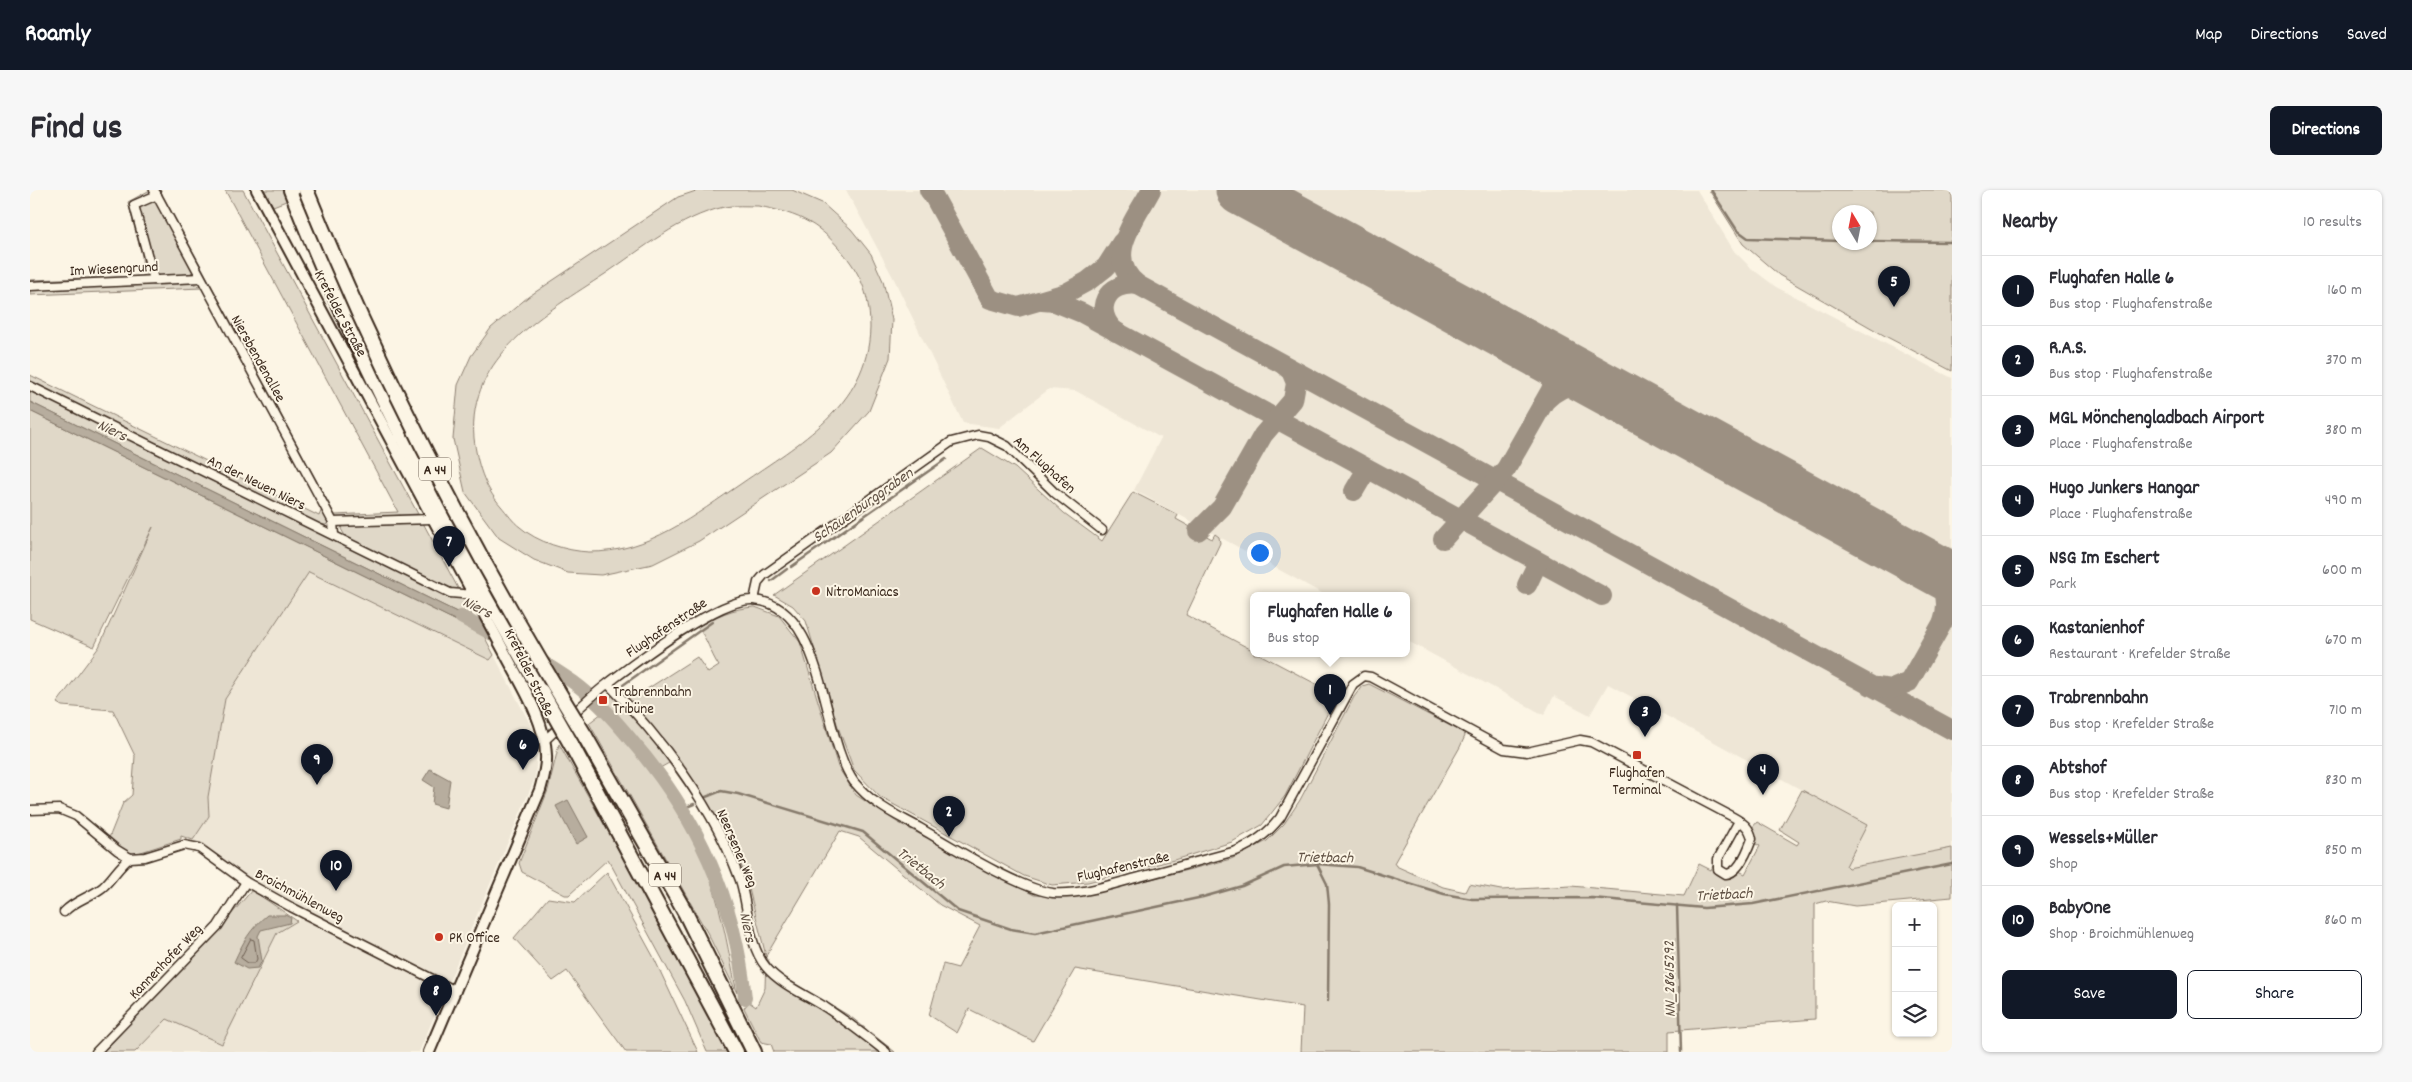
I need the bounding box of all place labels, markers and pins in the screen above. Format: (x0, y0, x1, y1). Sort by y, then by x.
pin: 5 (1878, 266, 1910, 307)
pin: 7 (433, 526, 465, 567)
place label: NitroManiacs (826, 582, 899, 604)
marker: NitroManiacs (810, 585, 822, 597)
pin: 1 (1314, 674, 1346, 715)
place label: Trabrennbahn Tribüne (613, 682, 692, 721)
marker: Trabrennbahn Tribüne (597, 694, 609, 706)
pin: 3 (1629, 696, 1661, 737)
pin: 6 (507, 729, 539, 770)
pin: 9 (301, 744, 333, 785)
marker: Flughafen Terminal (1631, 749, 1643, 761)
pin: 4 (1747, 754, 1779, 795)
place label: Flughafen Terminal (1609, 763, 1665, 802)
pin: 2 (933, 796, 965, 837)
pin: 10 (320, 850, 352, 891)
place label: PK Office (449, 928, 500, 950)
marker: PK Office (433, 931, 445, 943)
pin: 8 (420, 975, 452, 1016)

